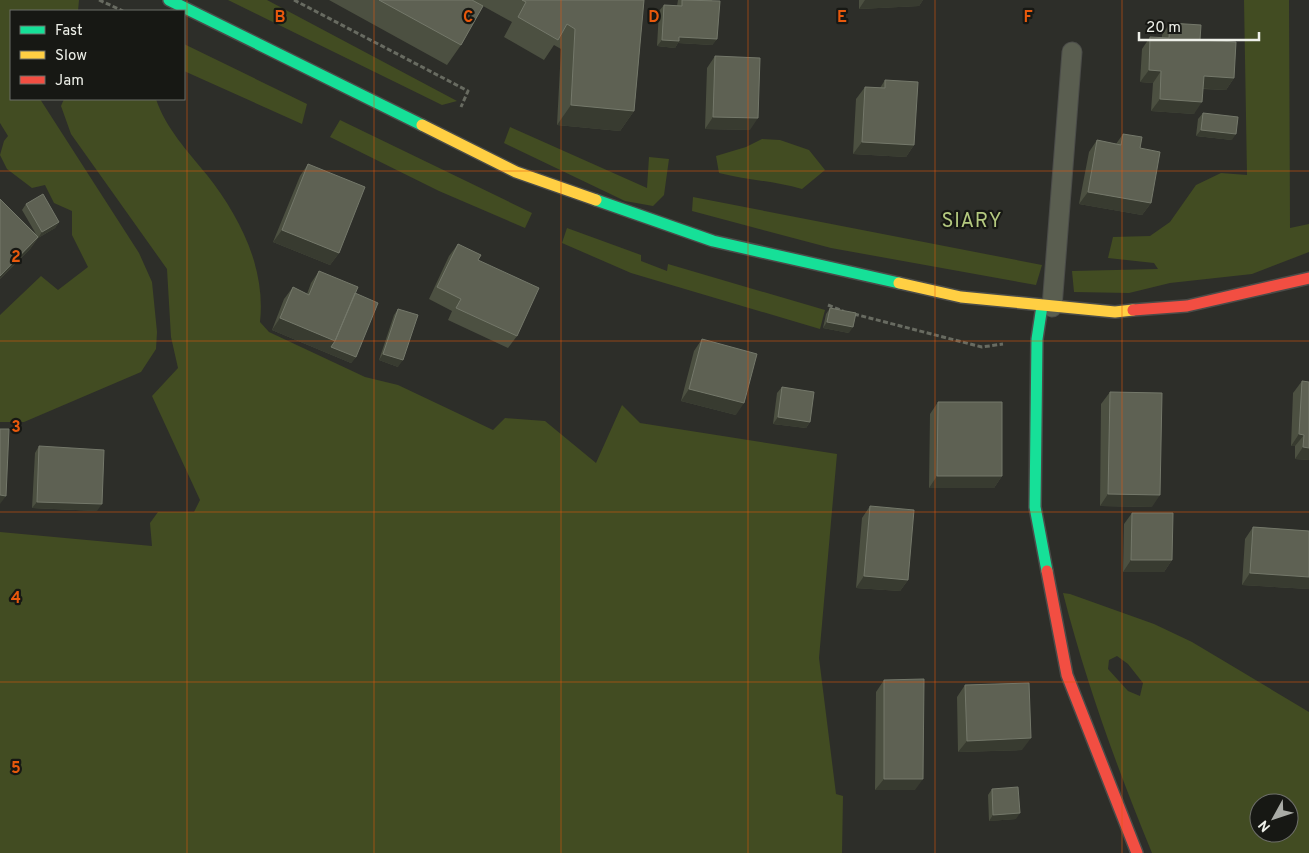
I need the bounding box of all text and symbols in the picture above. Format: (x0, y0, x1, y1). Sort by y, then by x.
text: B (274, 8, 286, 28)
text: C (463, 8, 473, 28)
text: D (648, 8, 660, 28)
text: E (837, 8, 847, 28)
text: F (1023, 8, 1033, 28)
legend (10, 10, 185, 100)
scale bar (1139, 10, 1259, 42)
text: 20 m (1146, 19, 1181, 38)
text: Fast (55, 22, 83, 41)
text: Slow (55, 47, 87, 66)
text: Jam (55, 72, 84, 91)
district label: SIARY (941, 209, 1003, 235)
text: 2 (11, 248, 21, 268)
text: 3 (11, 418, 21, 438)
text: 4 (11, 589, 21, 609)
text: 5 (11, 759, 21, 779)
north arrow (1249, 793, 1299, 843)
text: N (1255, 816, 1275, 835)

